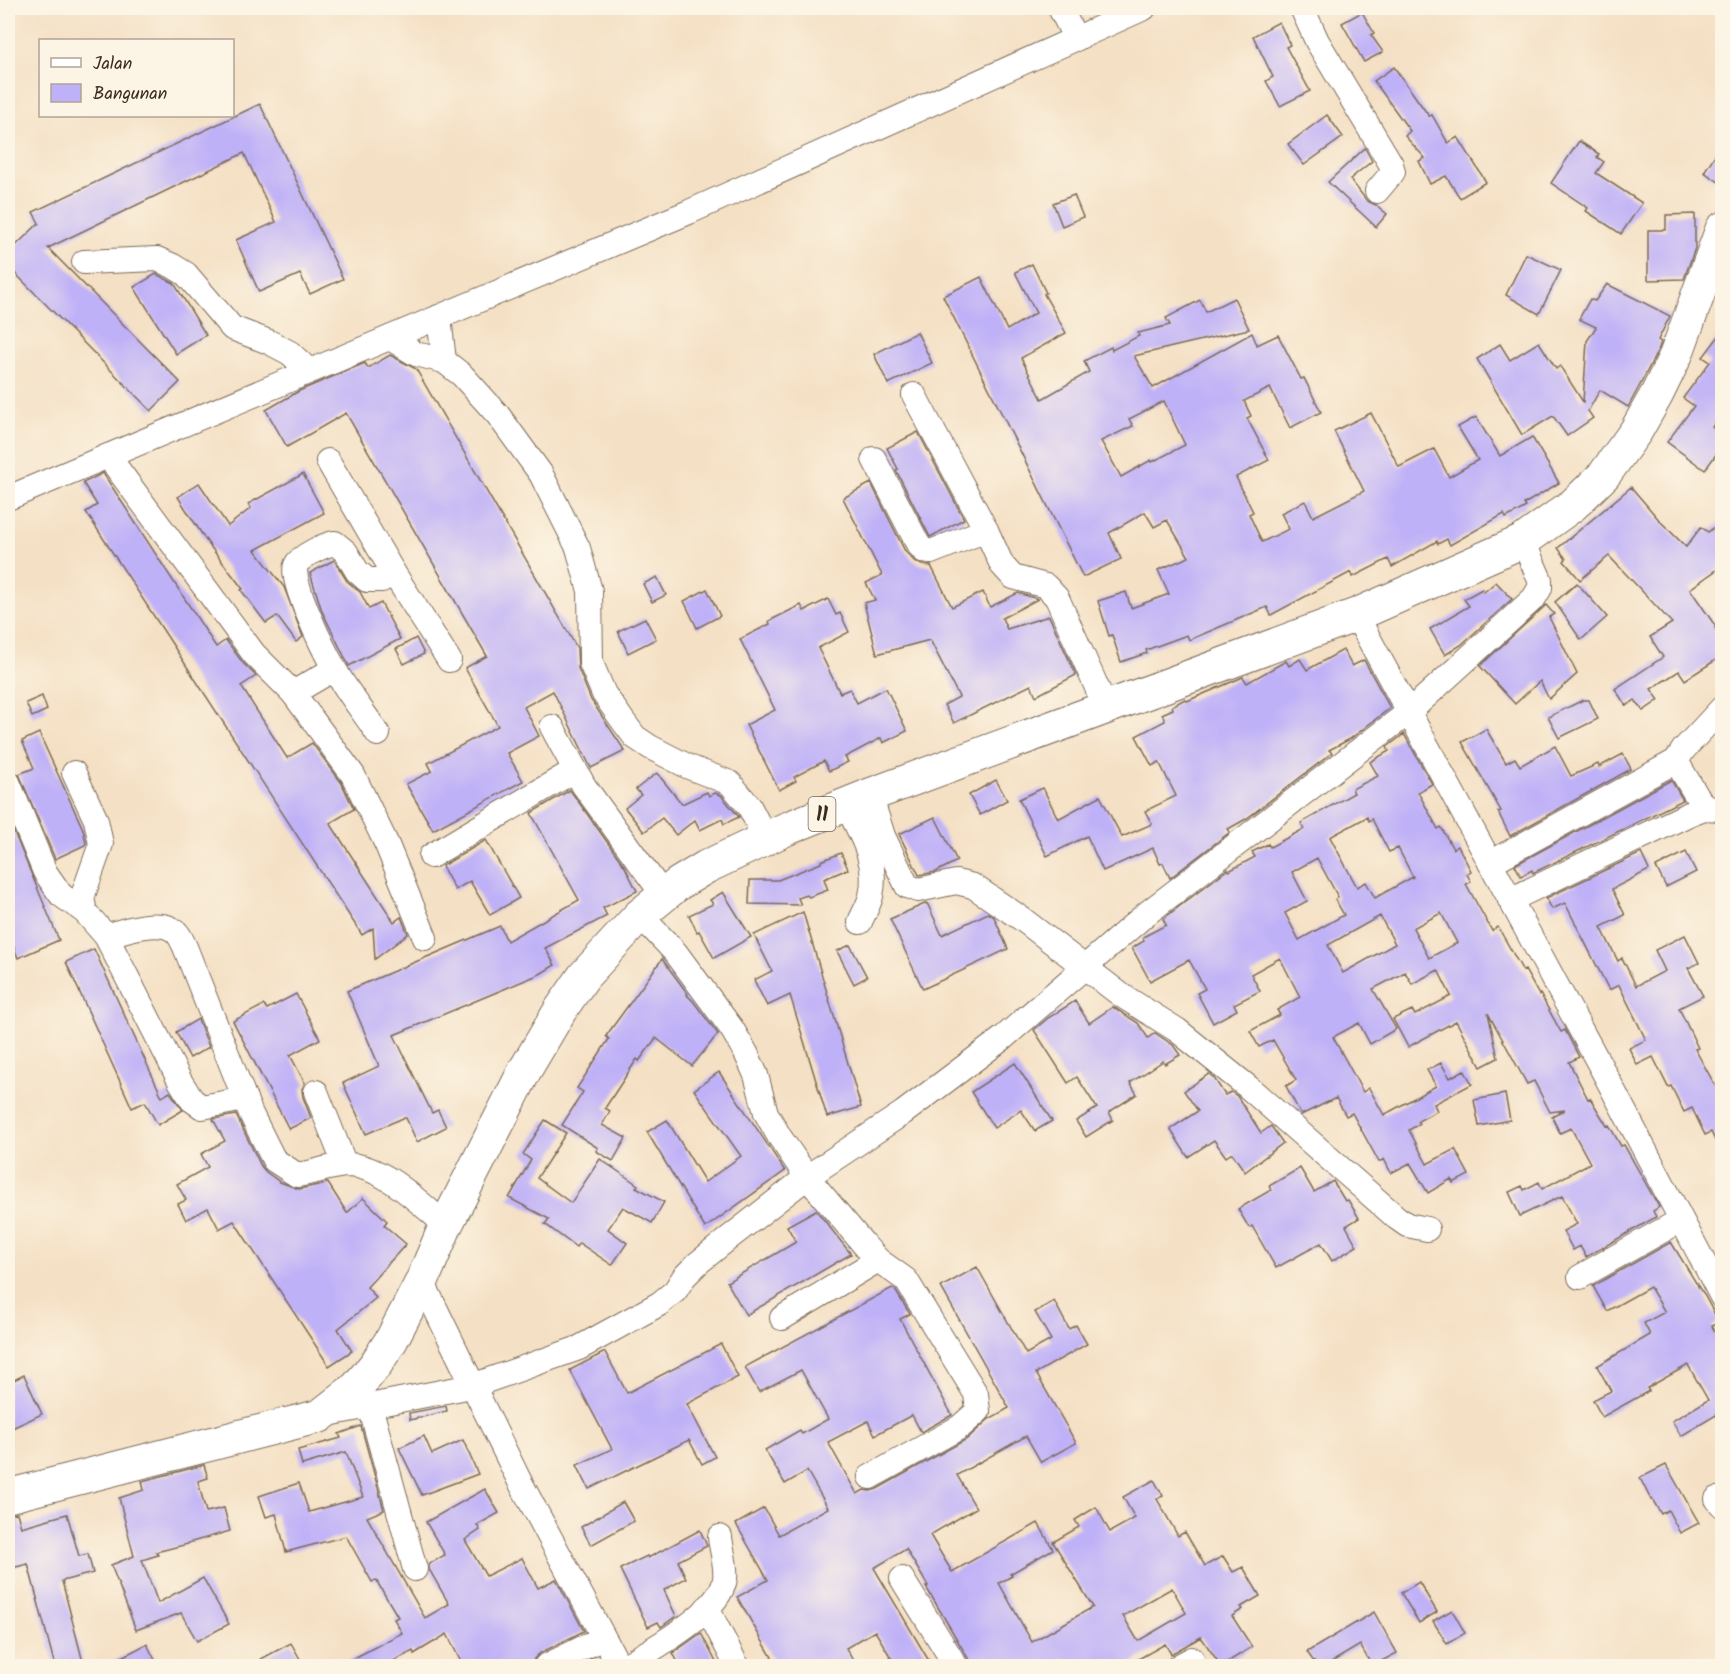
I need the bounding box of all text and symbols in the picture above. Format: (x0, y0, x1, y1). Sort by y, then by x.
legend (39, 39, 234, 117)
text: Jalan (93, 50, 132, 79)
text: Bangunan (93, 80, 167, 109)
road number: 11 (808, 797, 836, 831)

